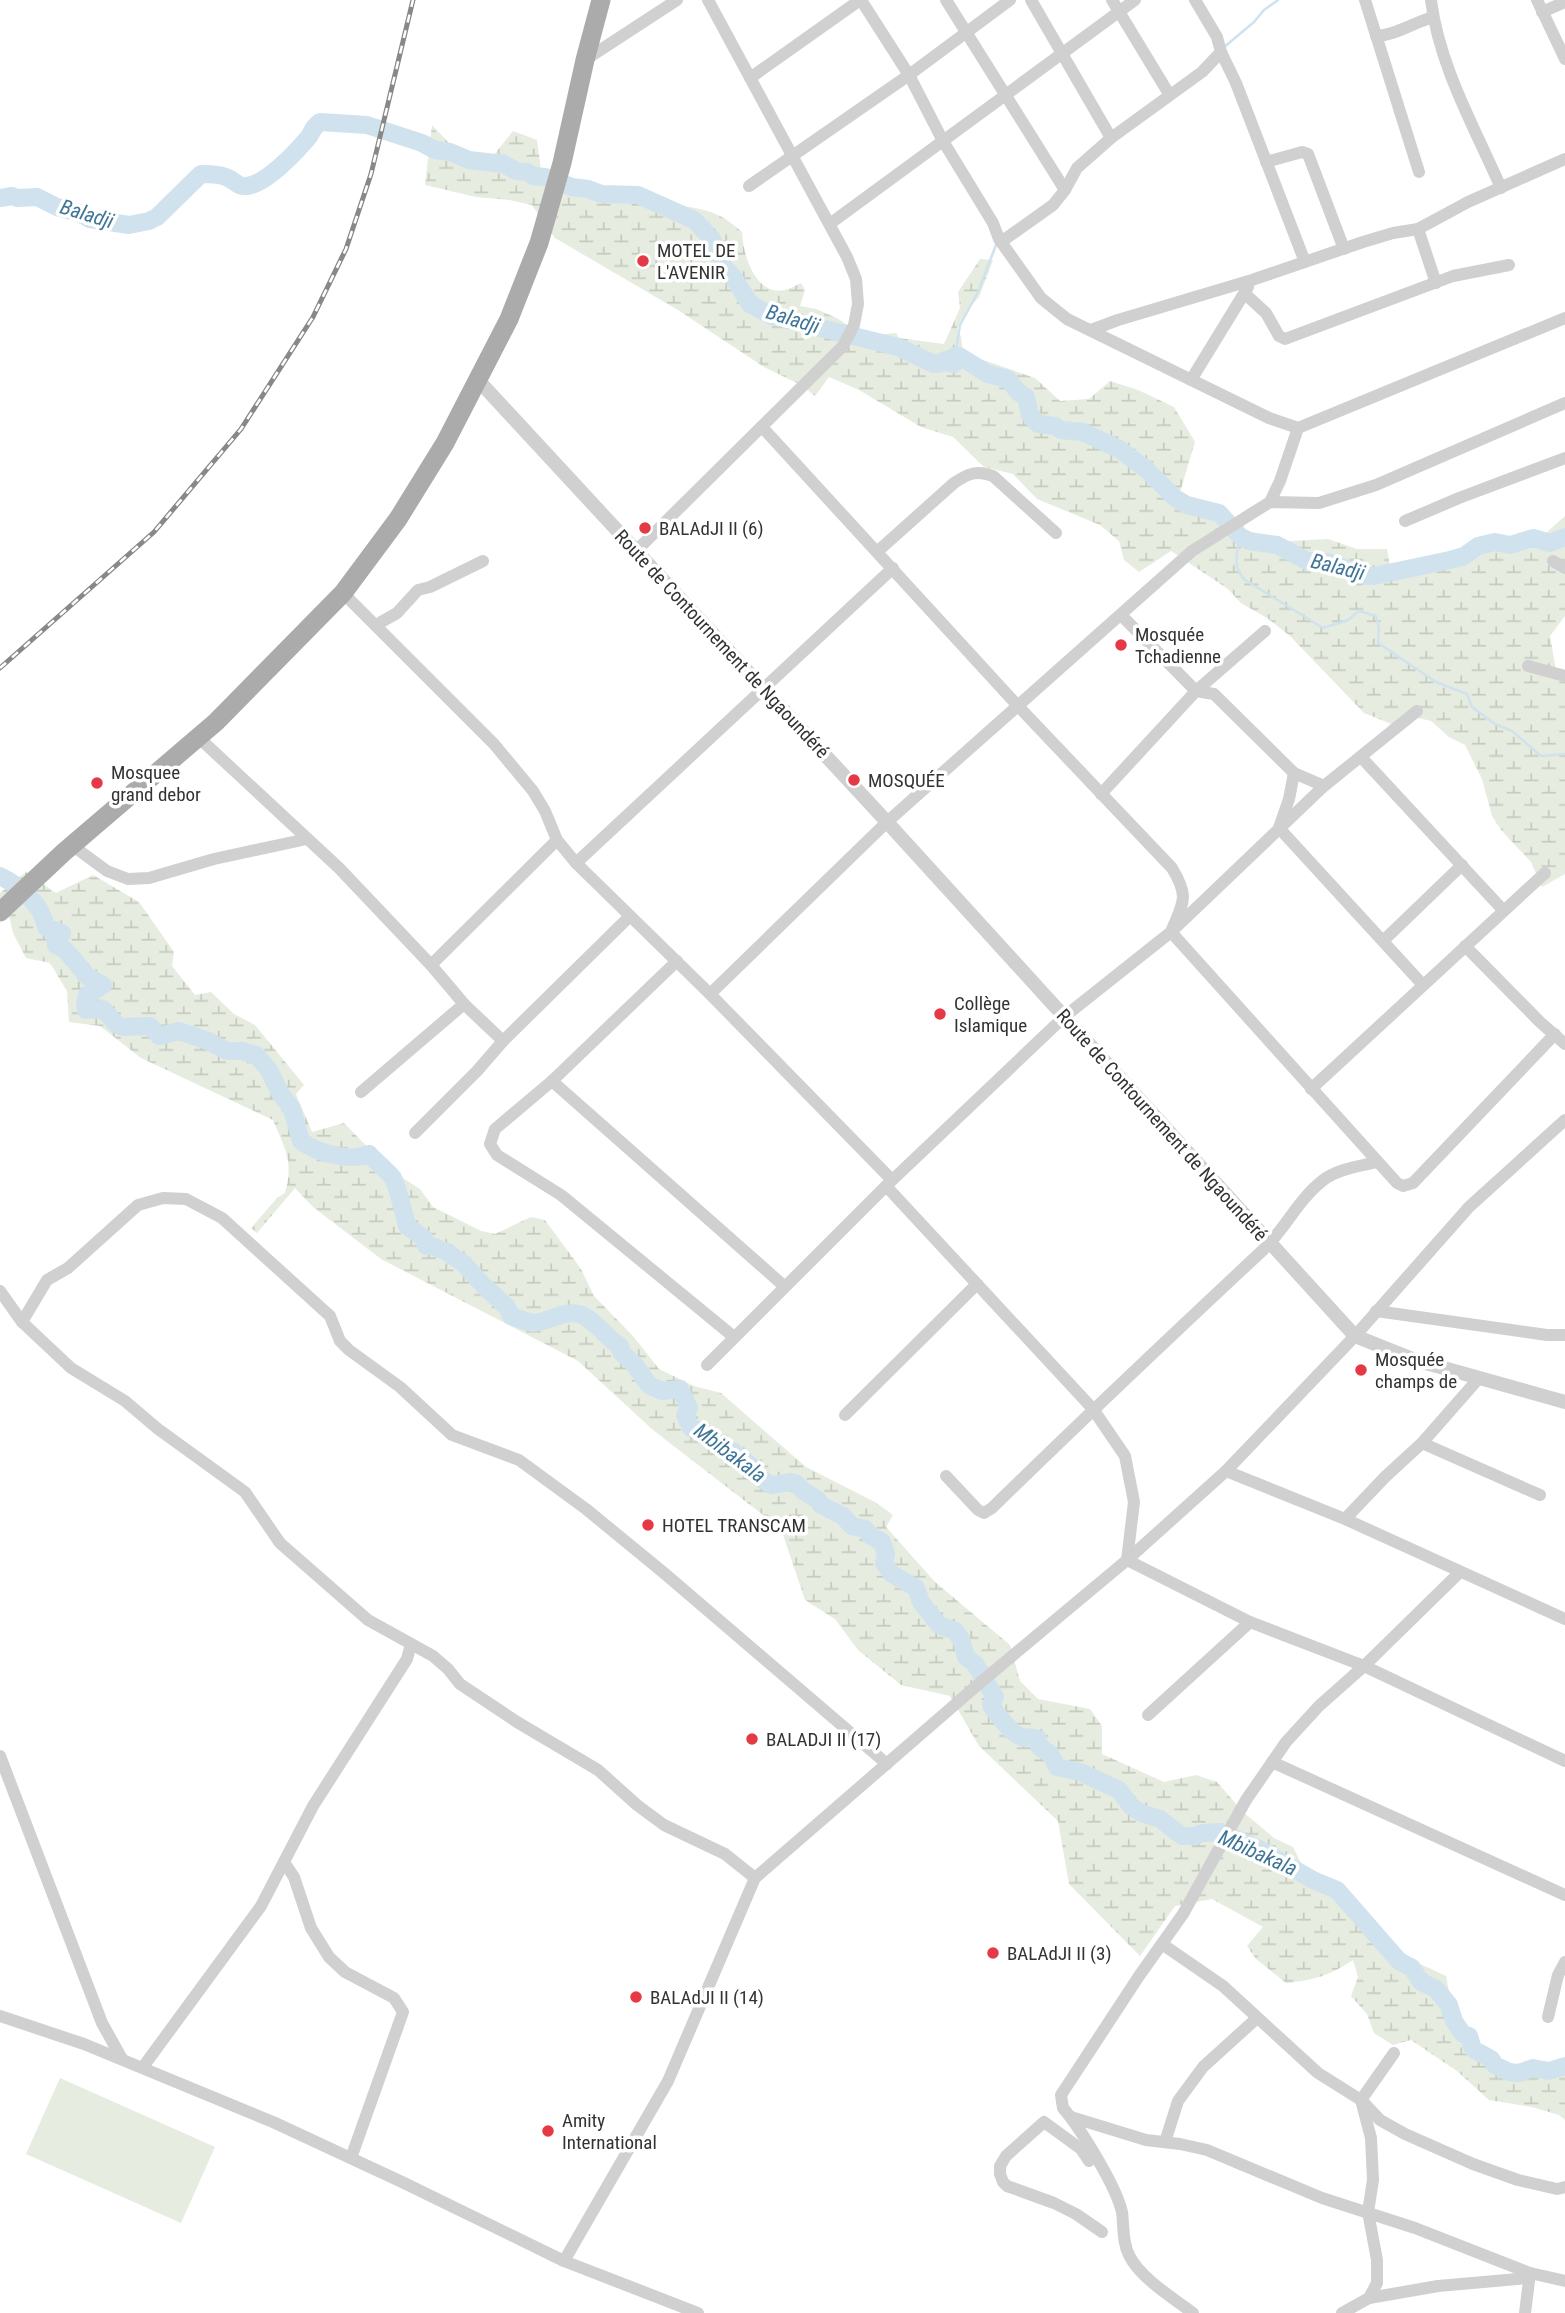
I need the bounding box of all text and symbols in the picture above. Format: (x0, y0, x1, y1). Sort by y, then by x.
water label: Baladji (57, 195, 117, 234)
place label: MOTEL DE L'AVENIR (657, 239, 736, 284)
marker: MOTEL DE L'AVENIR (635, 253, 651, 269)
water label: Baladji (763, 300, 823, 339)
place label: BALAdJI II (6) (659, 517, 763, 540)
marker: BALAdJI II (6) (637, 520, 653, 536)
street label: Route de Contournement de Ngaoundéré (610, 525, 834, 763)
water label: Baladji (1309, 549, 1368, 585)
place label: Mosquée Tchadienne (1135, 623, 1221, 668)
marker: Mosquée Tchadienne (1113, 637, 1129, 653)
place label: Mosquee grand debor (111, 761, 201, 806)
place label: MOSQUÉE (868, 769, 945, 792)
marker: MOSQUÉE (846, 772, 862, 788)
marker: Mosquee grand debor (89, 775, 105, 791)
place label: Collège Islamique (954, 992, 1027, 1037)
street label: Route de Contournement de Ngaoundéré (1052, 1004, 1272, 1246)
marker: Collège Islamique (932, 1006, 948, 1022)
place label: Mosquée champs de (1375, 1348, 1457, 1393)
marker: Mosquée champs de (1353, 1362, 1369, 1378)
water label: Mbibakala (690, 1418, 770, 1488)
place label: HOTEL TRANSCAM (662, 1514, 806, 1537)
marker: HOTEL TRANSCAM (640, 1517, 656, 1533)
place label: BALADJI II (17) (766, 1728, 881, 1751)
marker: BALADJI II (17) (744, 1731, 760, 1747)
water label: Mbibakala (1215, 1825, 1301, 1881)
place label: BALAdJI II (3) (1007, 1942, 1111, 1965)
marker: BALAdJI II (3) (985, 1945, 1001, 1961)
place label: BALAdJI II (14) (650, 1986, 764, 2009)
marker: BALAdJI II (14) (628, 1989, 644, 2005)
place label: Amity International (562, 2109, 657, 2154)
marker: Amity International (540, 2123, 556, 2139)

